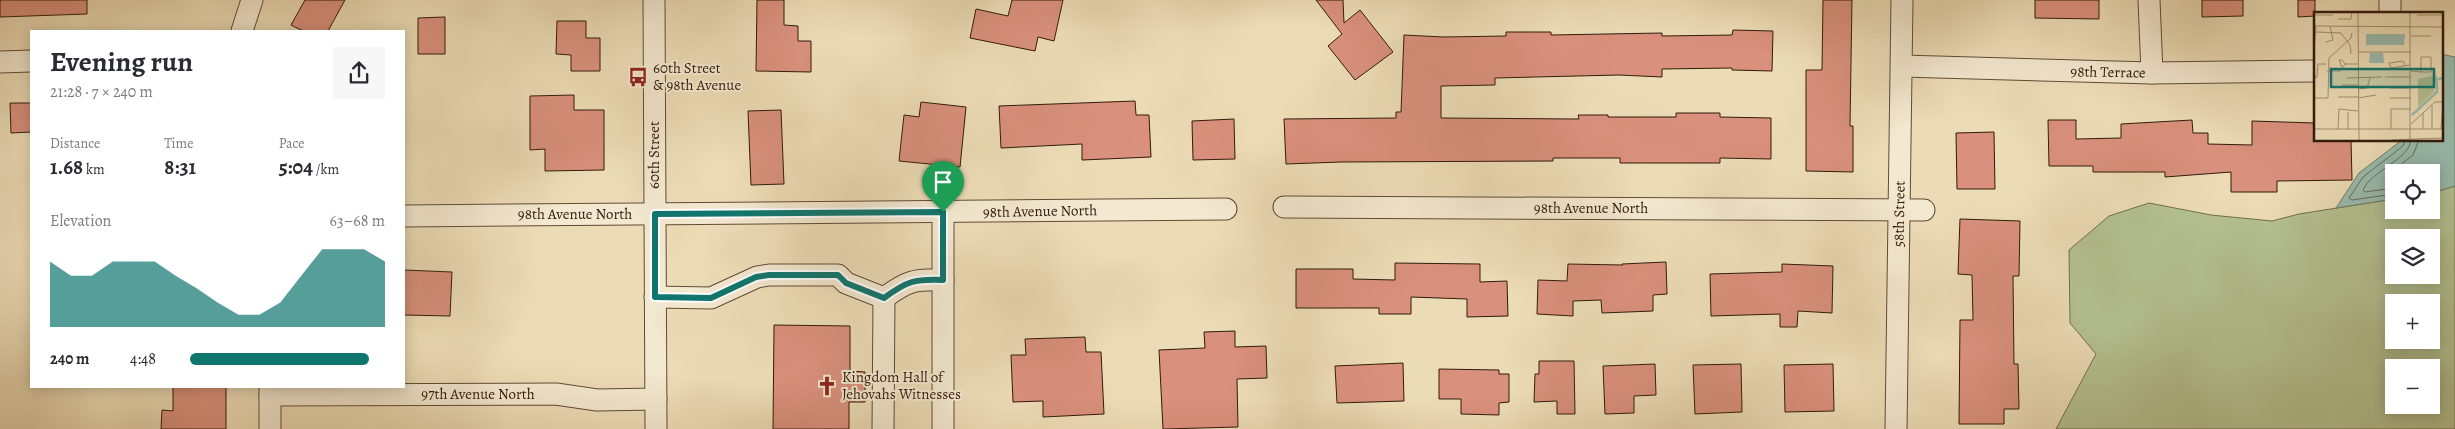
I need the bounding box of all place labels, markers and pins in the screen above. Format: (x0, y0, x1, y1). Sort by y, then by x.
place label: 60th Street & 98th Avenue (653, 58, 741, 95)
bus stop icon: 60th Street & 98th Avenue (627, 66, 649, 88)
pin (922, 161, 964, 212)
place label: Kingdom Hall of Jehovahs Witnesses (842, 367, 961, 404)
church icon: Kingdom Hall of Jehovahs Witnesses (816, 375, 838, 397)

